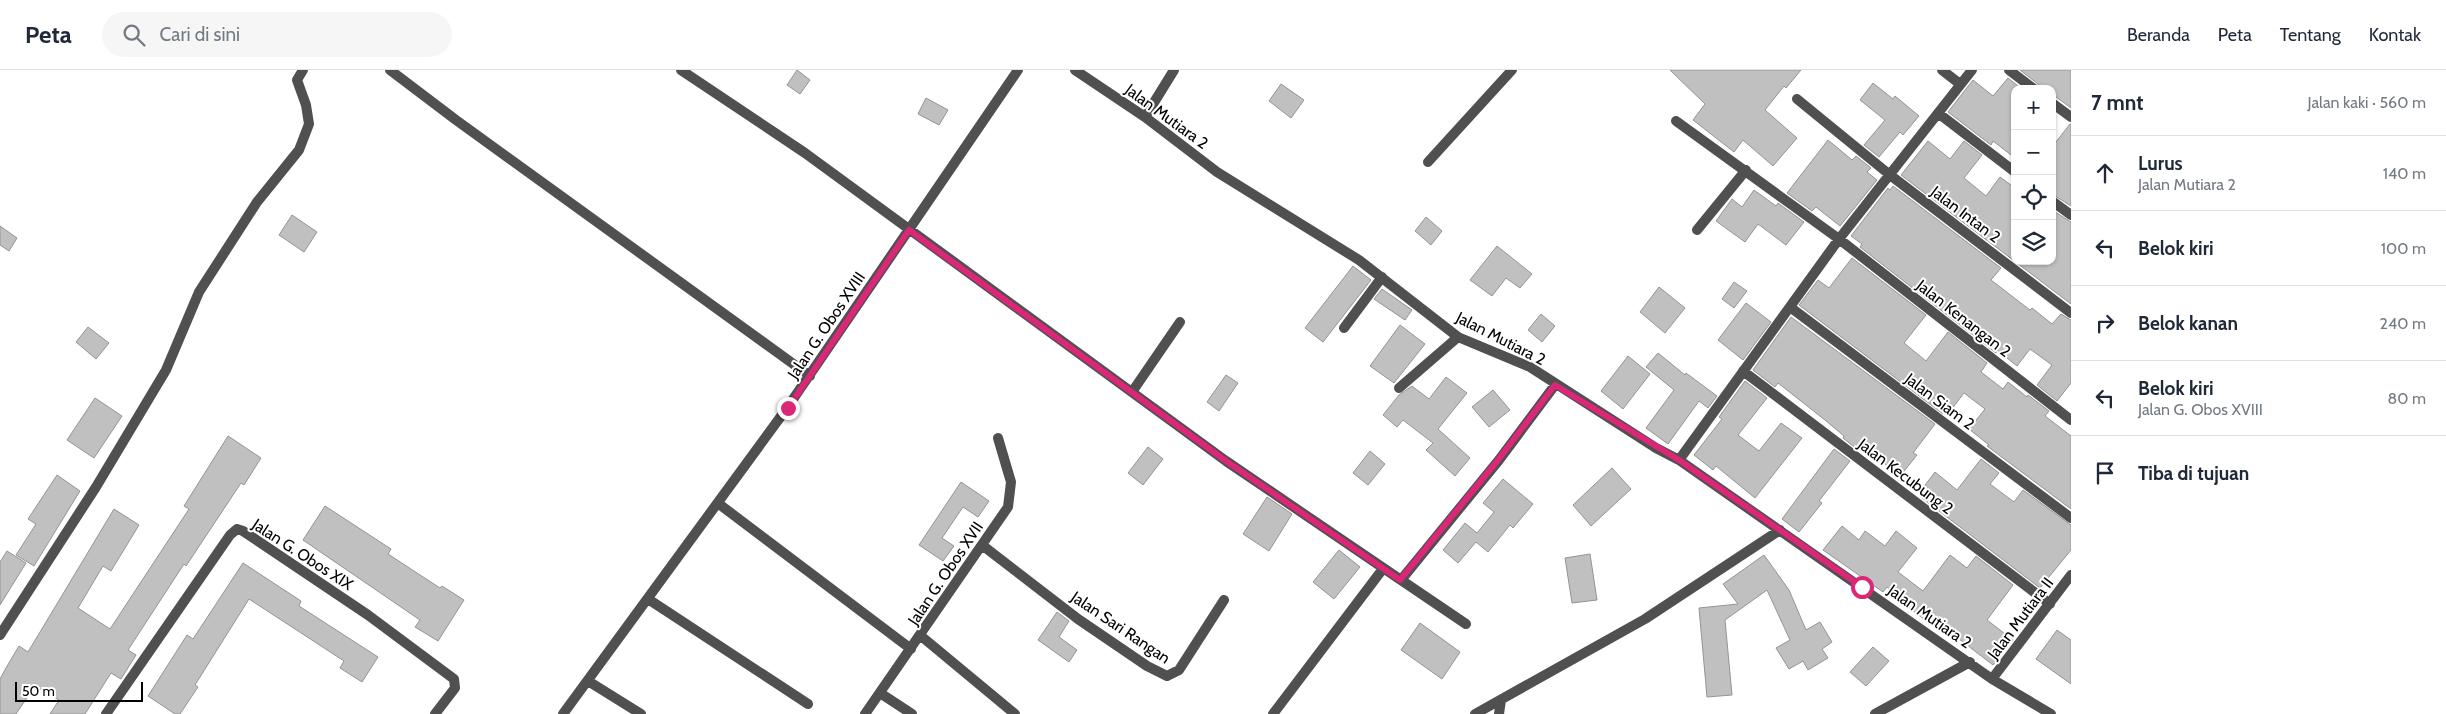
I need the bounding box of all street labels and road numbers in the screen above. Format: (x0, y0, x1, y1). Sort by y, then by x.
street label: Jalan Mutiara 2 (1121, 79, 1212, 153)
street label: Jalan Intan 2 (1926, 181, 2004, 247)
street label: Jalan G. Obos XVIII (783, 268, 869, 383)
street label: Jalan Kenangan 2 (1912, 275, 2015, 361)
street label: Jalan Mutiara 2 (1452, 307, 1549, 369)
street label: Jalan Siam 2 (1900, 369, 1978, 434)
street label: Jalan Kecubung 2 (1854, 434, 1957, 518)
street label: Jalan G. Obos XIX (248, 514, 357, 594)
street label: Jalan G. Obos XVII (903, 518, 987, 630)
street label: Jalan Mutiara II (1983, 574, 2057, 664)
street label: Jalan Mutiara 2 (1883, 580, 1975, 652)
street label: Jalan Sari Rangan (1067, 587, 1174, 668)

